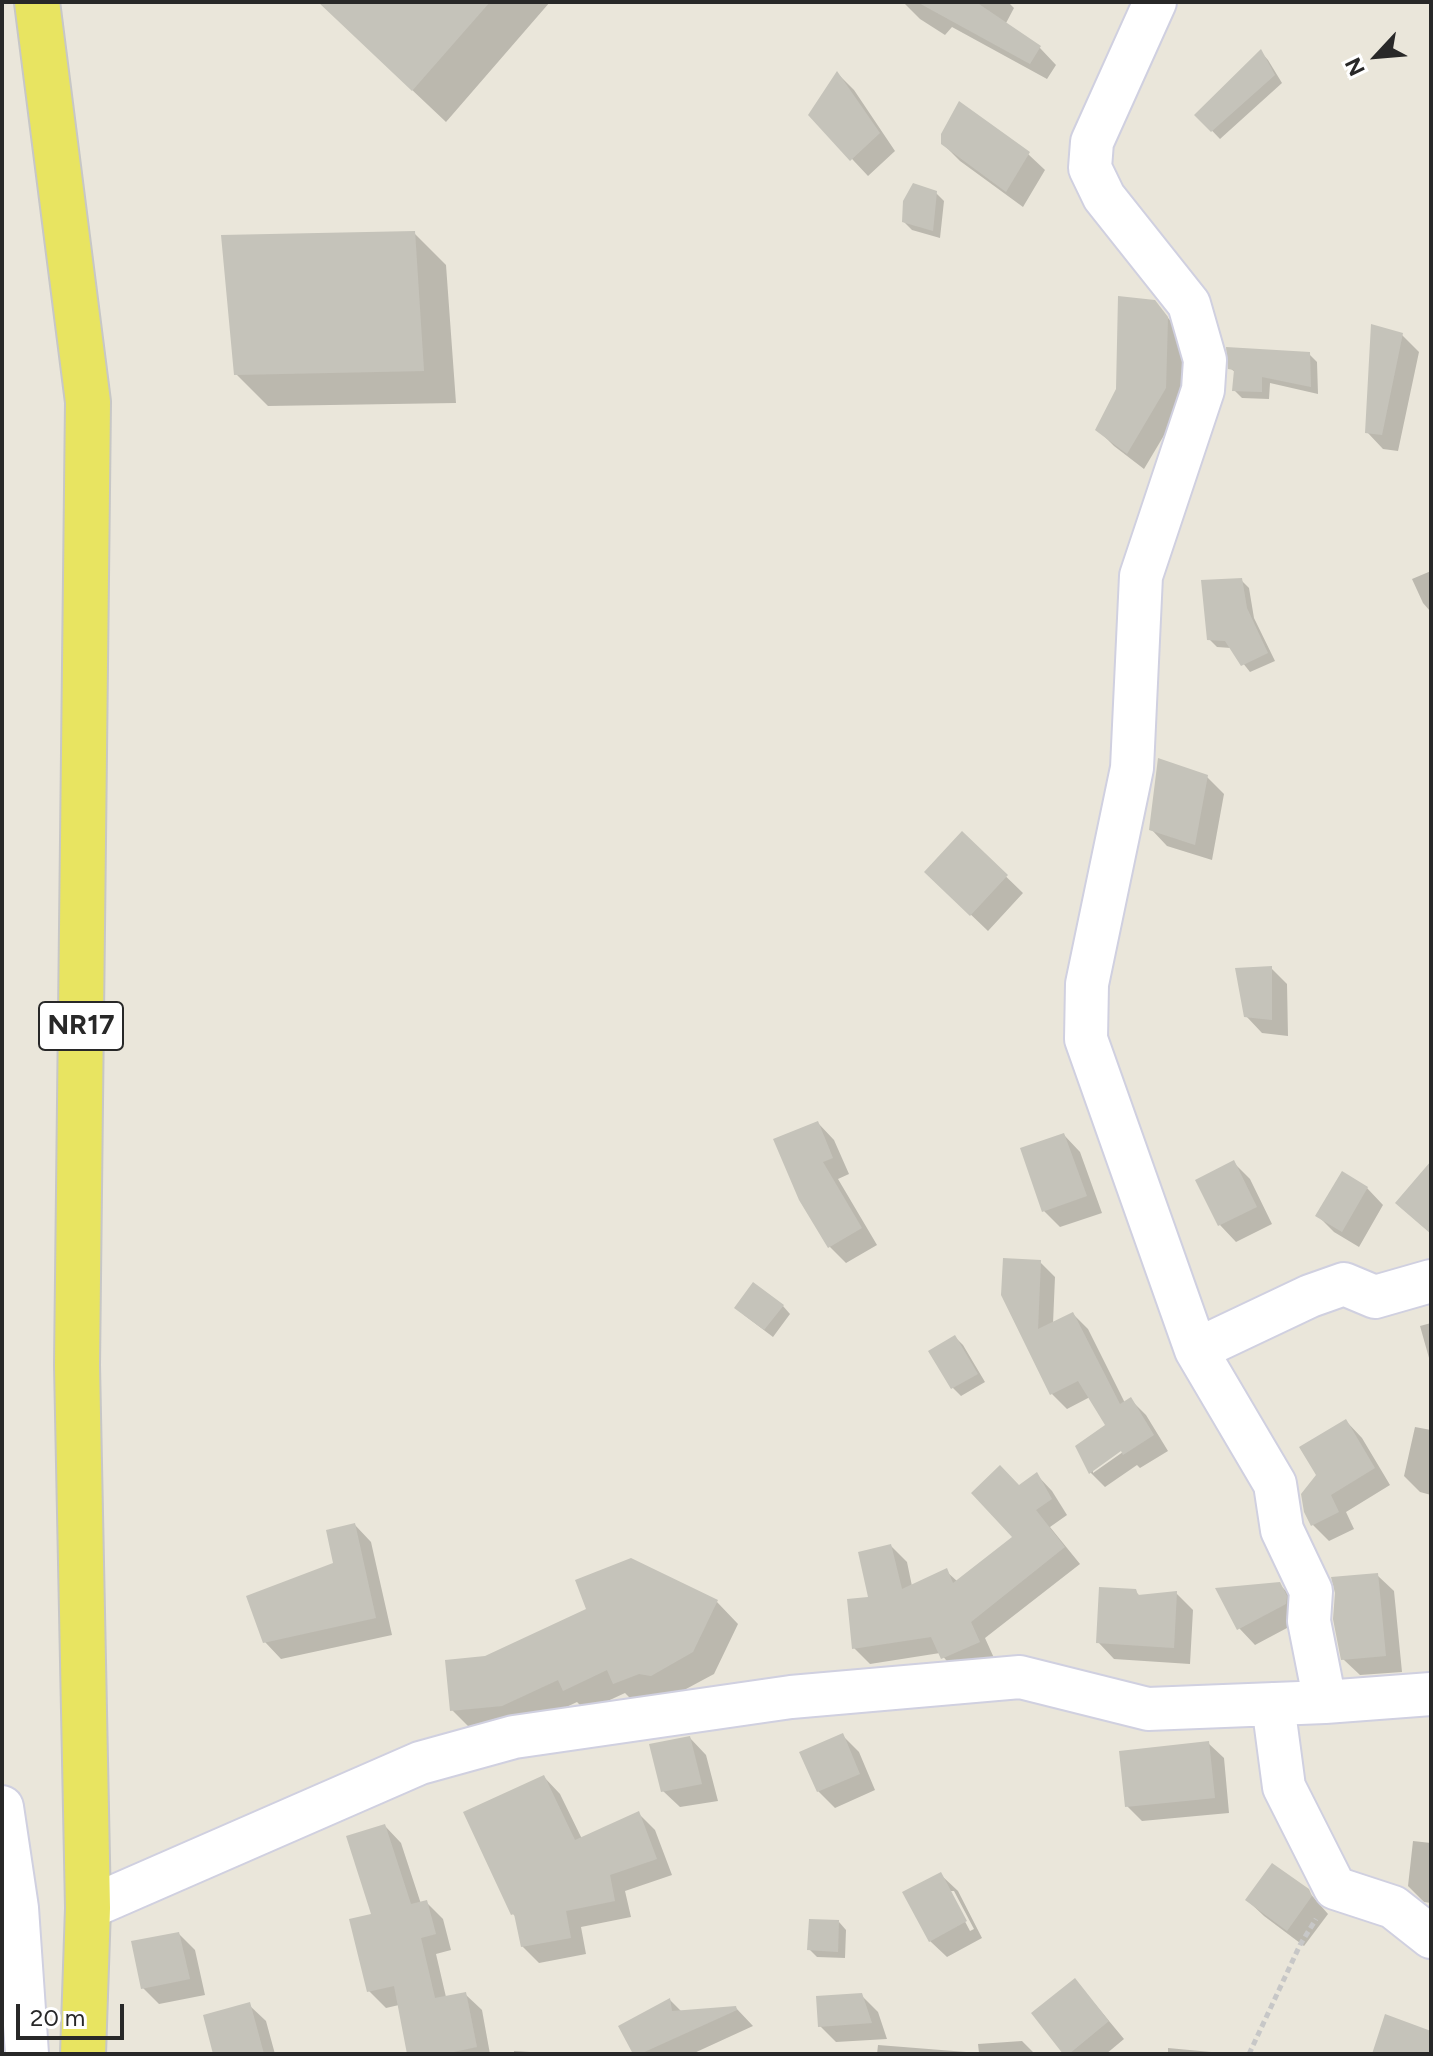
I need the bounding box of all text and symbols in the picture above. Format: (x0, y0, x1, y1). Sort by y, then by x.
north arrow (1337, 16, 1417, 96)
text: N (1339, 53, 1371, 80)
road number: NR17 (39, 1002, 123, 1050)
scale bar (20, 1988, 128, 2038)
text: 20 m (30, 2003, 85, 2032)

